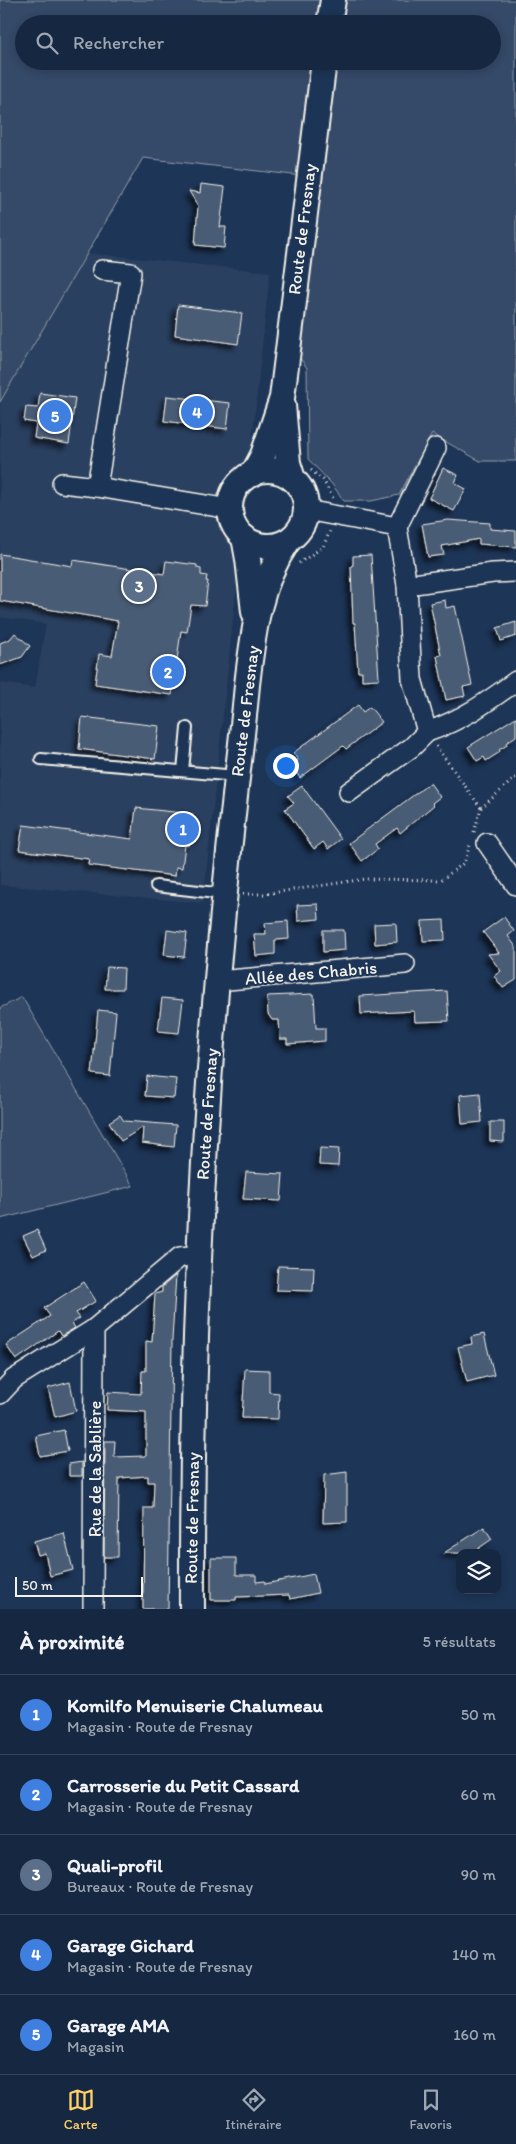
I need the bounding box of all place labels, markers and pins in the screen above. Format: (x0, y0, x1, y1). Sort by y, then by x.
pin: 4 (181, 393, 213, 431)
pin: 5 (39, 397, 71, 435)
pin: 3 (123, 567, 155, 605)
pin: 2 (152, 653, 184, 691)
pin: 1 (167, 810, 199, 848)

